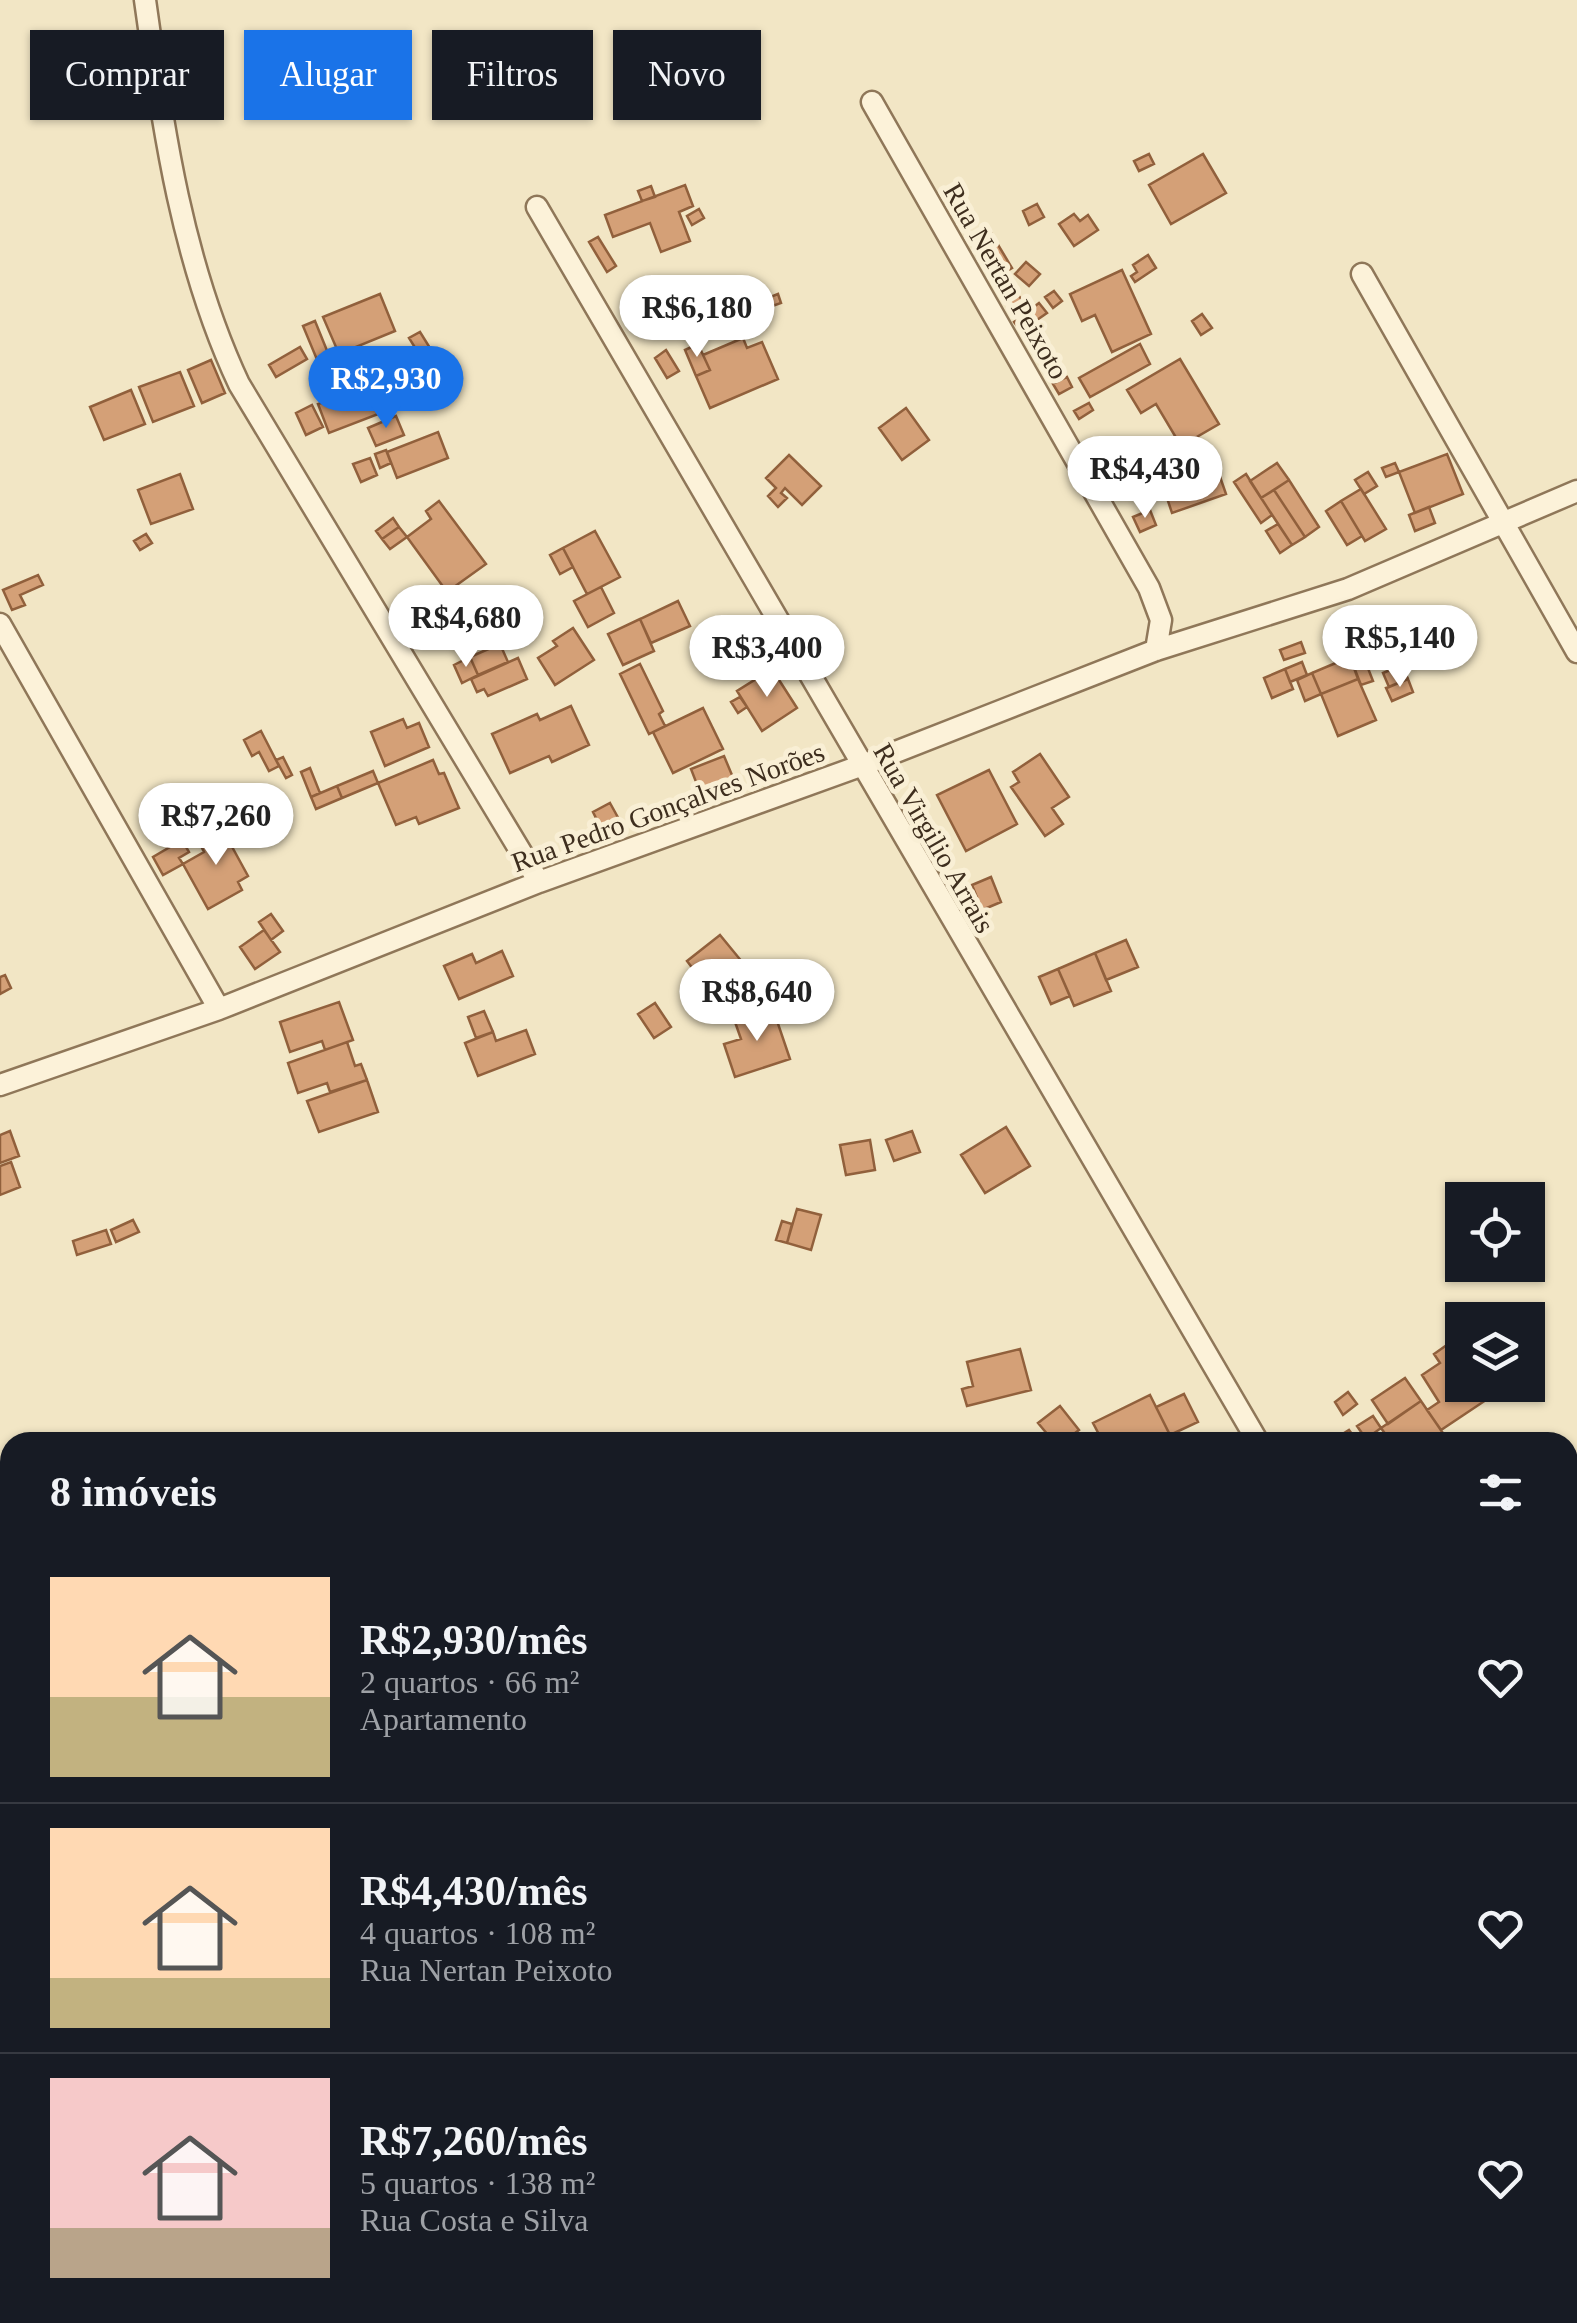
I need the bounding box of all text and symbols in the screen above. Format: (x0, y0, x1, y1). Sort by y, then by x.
chip: Comprar (30, 30, 224, 120)
chip: Alugar (244, 30, 412, 120)
chip: Filtros (432, 30, 593, 120)
chip: Novo (613, 30, 761, 120)
street label: Rua Nertan Peixoto (937, 178, 1075, 384)
pin: R$6,180 (605, 275, 789, 360)
text: R$6,180 (641, 289, 753, 325)
pin: R$2,930 (294, 346, 478, 431)
text: R$2,930 (330, 360, 442, 396)
pin: R$4,430 (1053, 436, 1237, 521)
text: R$4,430 (1089, 450, 1201, 486)
pin: R$4,680 (374, 585, 558, 670)
text: R$4,680 (410, 599, 522, 635)
pin: R$5,140 (1308, 605, 1492, 690)
pin: R$3,400 (675, 615, 859, 700)
text: R$5,140 (1344, 619, 1456, 655)
text: R$3,400 (711, 629, 823, 665)
street label: Rua Pedro Gonçalves Norões (507, 736, 829, 878)
street label: Rua Virgilio Arrais (867, 738, 1001, 938)
pin: R$7,260 (124, 783, 308, 868)
text: R$7,260 (160, 797, 272, 833)
pin: R$8,640 (665, 959, 849, 1044)
text: R$8,640 (701, 973, 813, 1009)
map controls (1445, 1182, 1545, 1402)
button: locate (1445, 1182, 1545, 1282)
button: layers (1445, 1302, 1545, 1402)
icon: filters (1473, 1465, 1528, 1520)
text: 8 imóveis (50, 1469, 217, 1515)
icon: home (130, 1617, 250, 1737)
text: R$2,930/mês (360, 1617, 587, 1663)
icon: heart (1473, 1650, 1528, 1705)
text: 2 quartos · 66 m² (360, 1664, 579, 1700)
text: Apartamento (360, 1701, 527, 1737)
icon: home (130, 1868, 250, 1988)
text: R$4,430/mês (360, 1868, 587, 1914)
icon: heart (1473, 1901, 1528, 1956)
text: 4 quartos · 108 m² (360, 1915, 595, 1951)
text: Rua Nertan Peixoto (360, 1952, 612, 1988)
icon: home (130, 2118, 250, 2238)
text: R$7,260/mês (360, 2118, 587, 2164)
icon: heart (1473, 2151, 1528, 2206)
text: 5 quartos · 138 m² (360, 2165, 595, 2201)
text: Rua Costa e Silva (360, 2202, 588, 2238)

